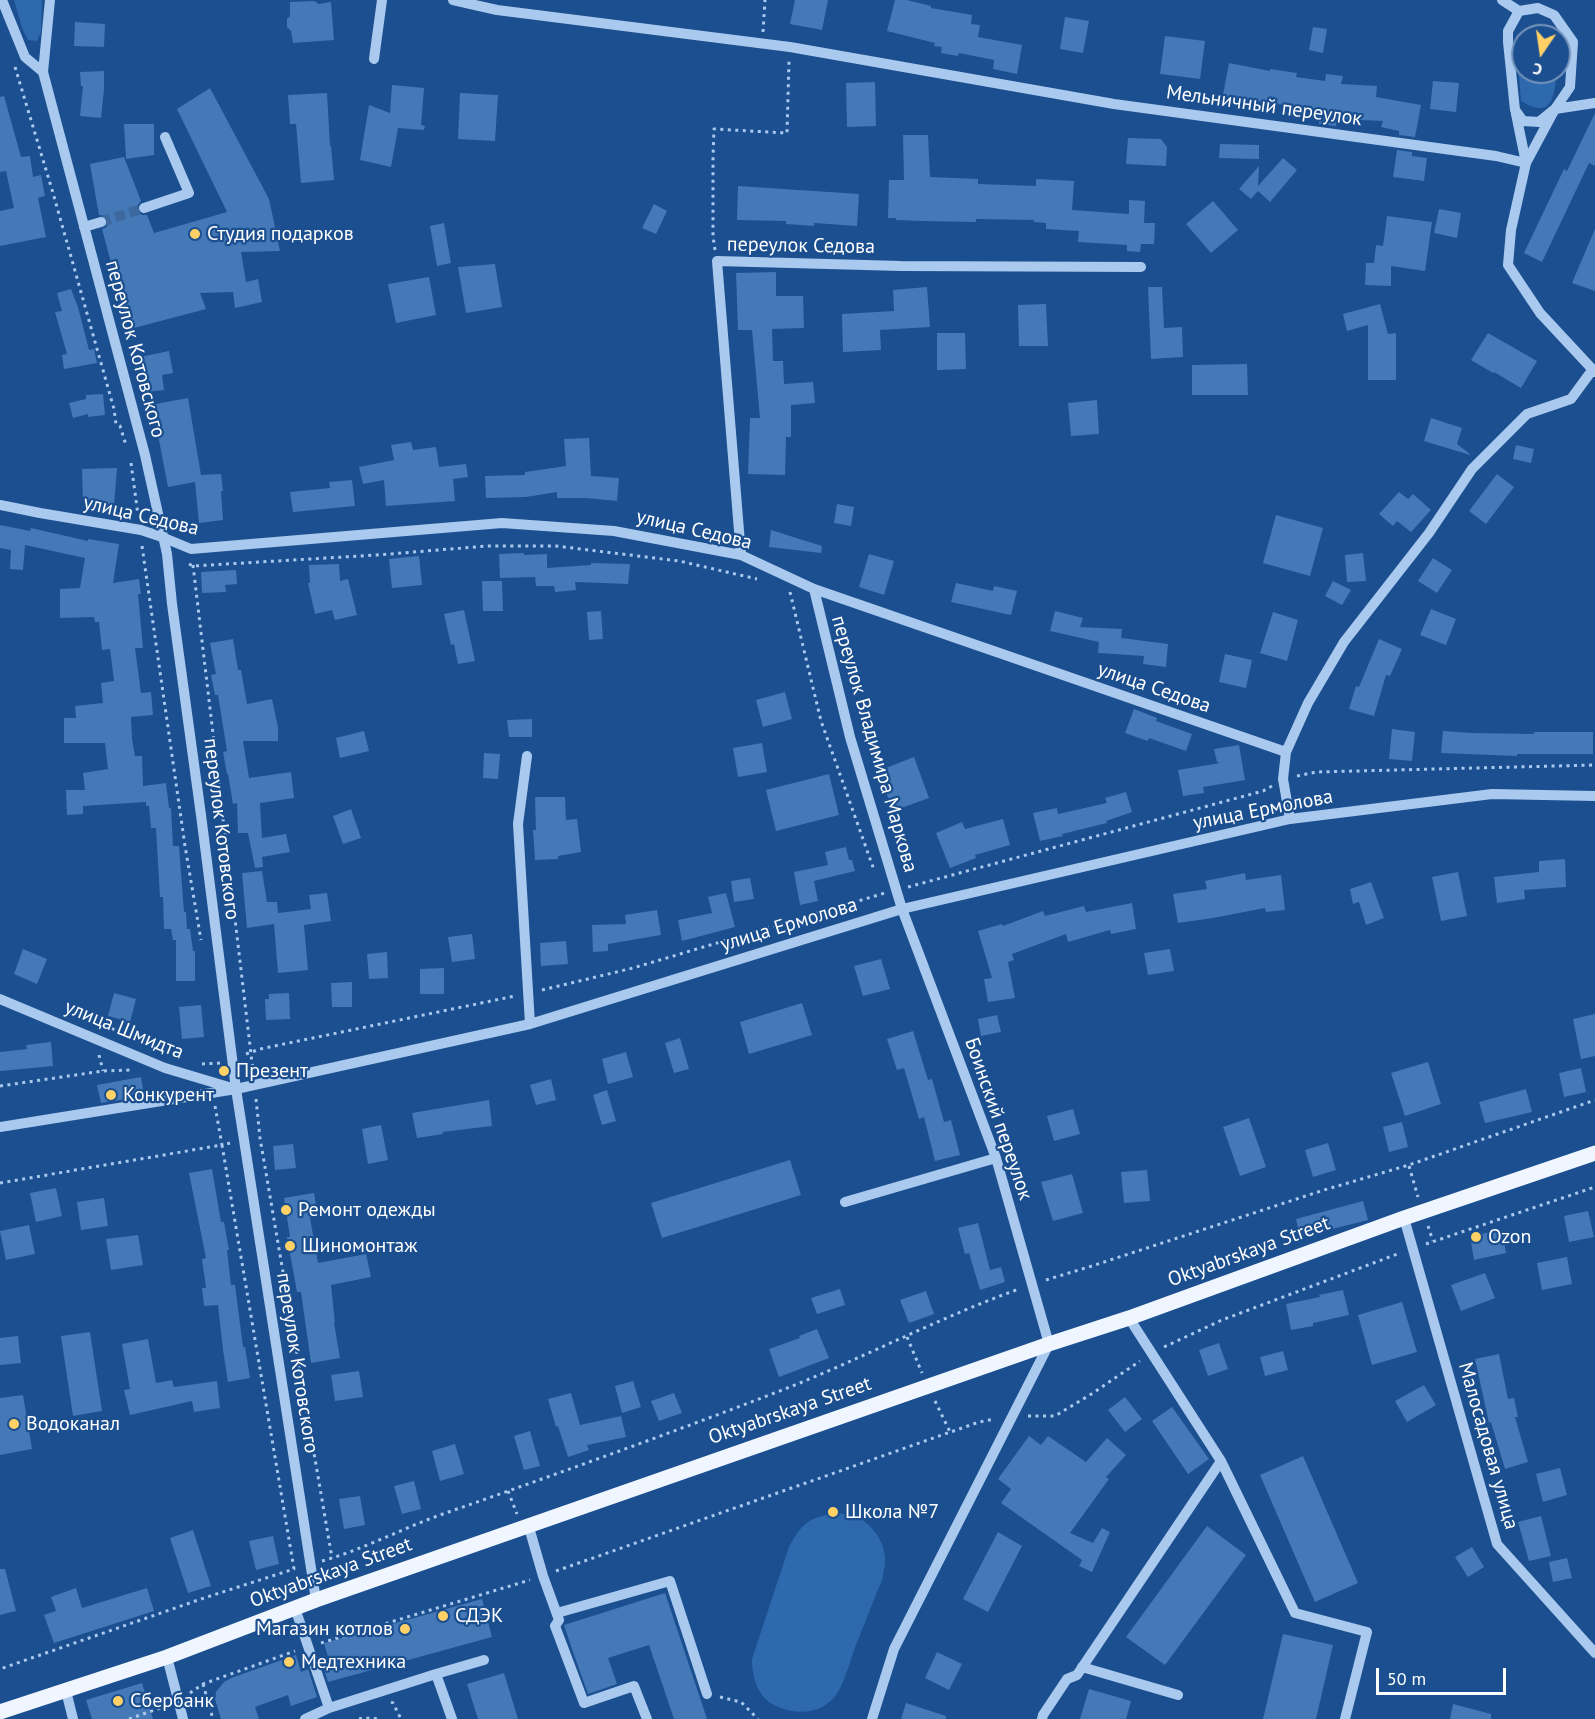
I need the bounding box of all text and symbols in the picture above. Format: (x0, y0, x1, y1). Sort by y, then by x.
north arrow (1511, 24, 1571, 84)
text: С (1531, 59, 1544, 80)
street label: Мельничный переулок (1165, 80, 1363, 132)
place label: Студия подарков (207, 222, 354, 246)
marker: Студия подарков (188, 227, 202, 241)
street label: переулок Седова (727, 233, 875, 259)
street label: переулок Котовского (100, 258, 170, 440)
street label: улица Седова (81, 491, 201, 541)
street label: улица Седова (634, 505, 754, 555)
street label: переулок Владимира Маркова (826, 613, 922, 875)
street label: улица Седова (1094, 657, 1214, 719)
street label: переулок Котовского (198, 737, 244, 921)
street label: улица Ермолова (1191, 785, 1335, 835)
street label: улица Ермолова (718, 893, 860, 957)
street label: улица Шмидта (61, 995, 187, 1065)
street label: Боинский переулок (959, 1035, 1037, 1203)
place label: Презент (236, 1059, 308, 1083)
marker: Презент (217, 1064, 231, 1078)
place label: Конкурент (123, 1083, 214, 1107)
marker: Конкурент (104, 1088, 118, 1102)
place label: Ремонт одежды (298, 1198, 436, 1222)
marker: Ремонт одежды (279, 1203, 293, 1217)
street label: Oktyabrskaya Street (1165, 1212, 1333, 1292)
place label: Ozon (1488, 1225, 1531, 1249)
marker: Ozon (1469, 1230, 1483, 1244)
place label: Шиномонтаж (302, 1234, 417, 1258)
marker: Шиномонтаж (283, 1239, 297, 1253)
street label: переулок Котовского (271, 1271, 323, 1455)
street label: Малосадовая улица (1453, 1360, 1523, 1532)
street label: Oktyabrskaya Street (706, 1372, 874, 1450)
place label: Водоканал (26, 1412, 120, 1436)
marker: Водоканал (7, 1417, 21, 1431)
place label: Школа №7 (845, 1500, 939, 1524)
marker: Школа №7 (826, 1505, 840, 1519)
street label: Oktyabrskaya Street (247, 1533, 415, 1613)
place label: СДЭК (455, 1604, 503, 1628)
marker: СДЭК (436, 1609, 450, 1623)
place label: Магазин котлов (256, 1617, 393, 1641)
marker: Магазин котлов (398, 1622, 412, 1636)
place label: Медтехника (301, 1650, 406, 1674)
marker: Медтехника (282, 1655, 296, 1669)
scale bar (1379, 1656, 1510, 1694)
text: 50 m (1387, 1667, 1426, 1690)
place label: Сбербанк (130, 1689, 214, 1713)
marker: Сбербанк (111, 1694, 125, 1708)

